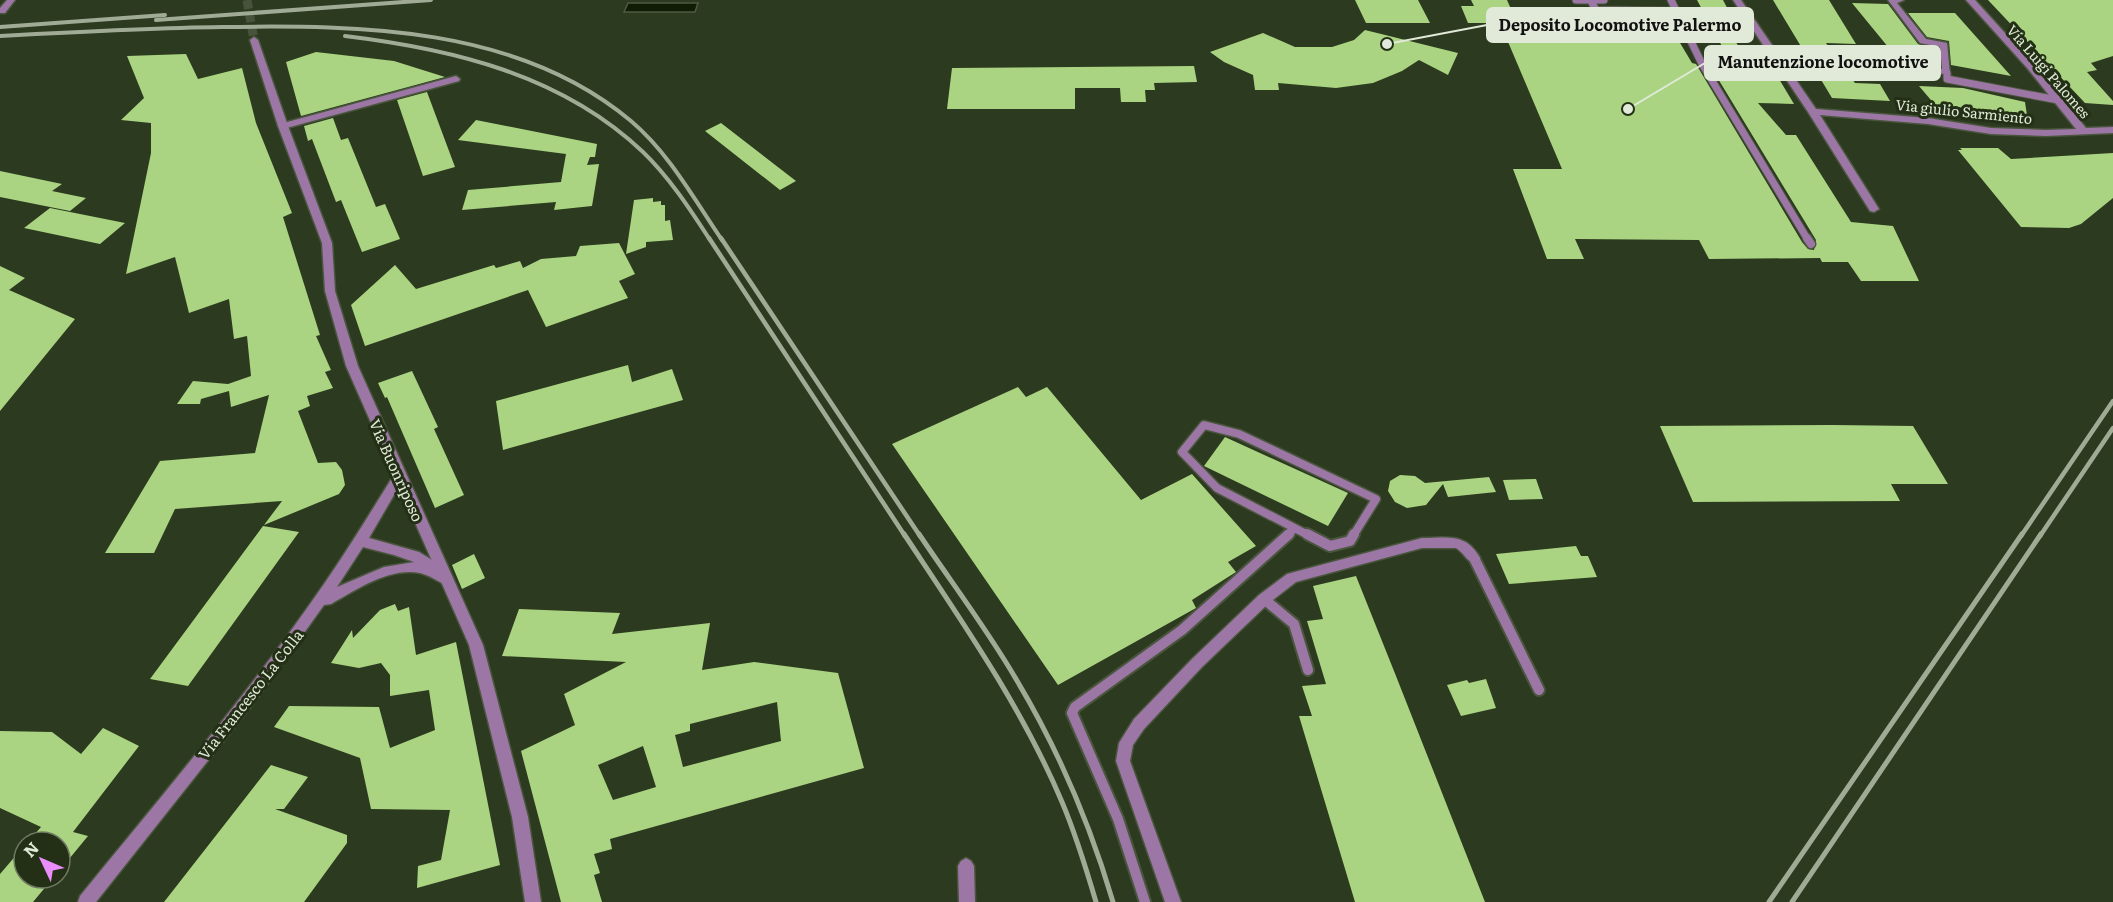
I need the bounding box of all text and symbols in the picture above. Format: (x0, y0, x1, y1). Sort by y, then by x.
callout: Deposito Locomotive Palermo (1487, 8, 1753, 42)
text: Deposito Locomotive Palermo (1499, 12, 1741, 36)
street label: Via Luigi Palomes (2003, 20, 2095, 122)
callout: Manutenzione locomotive (1705, 46, 1940, 80)
text: Manutenzione locomotive (1717, 49, 1929, 73)
street label: Via giulio Sarmiento (1895, 94, 2033, 128)
street label: Via Buonriposo (364, 415, 430, 525)
street label: Via Francesco La Colla (192, 623, 309, 764)
north arrow (12, 830, 72, 890)
text: N (17, 836, 44, 862)

